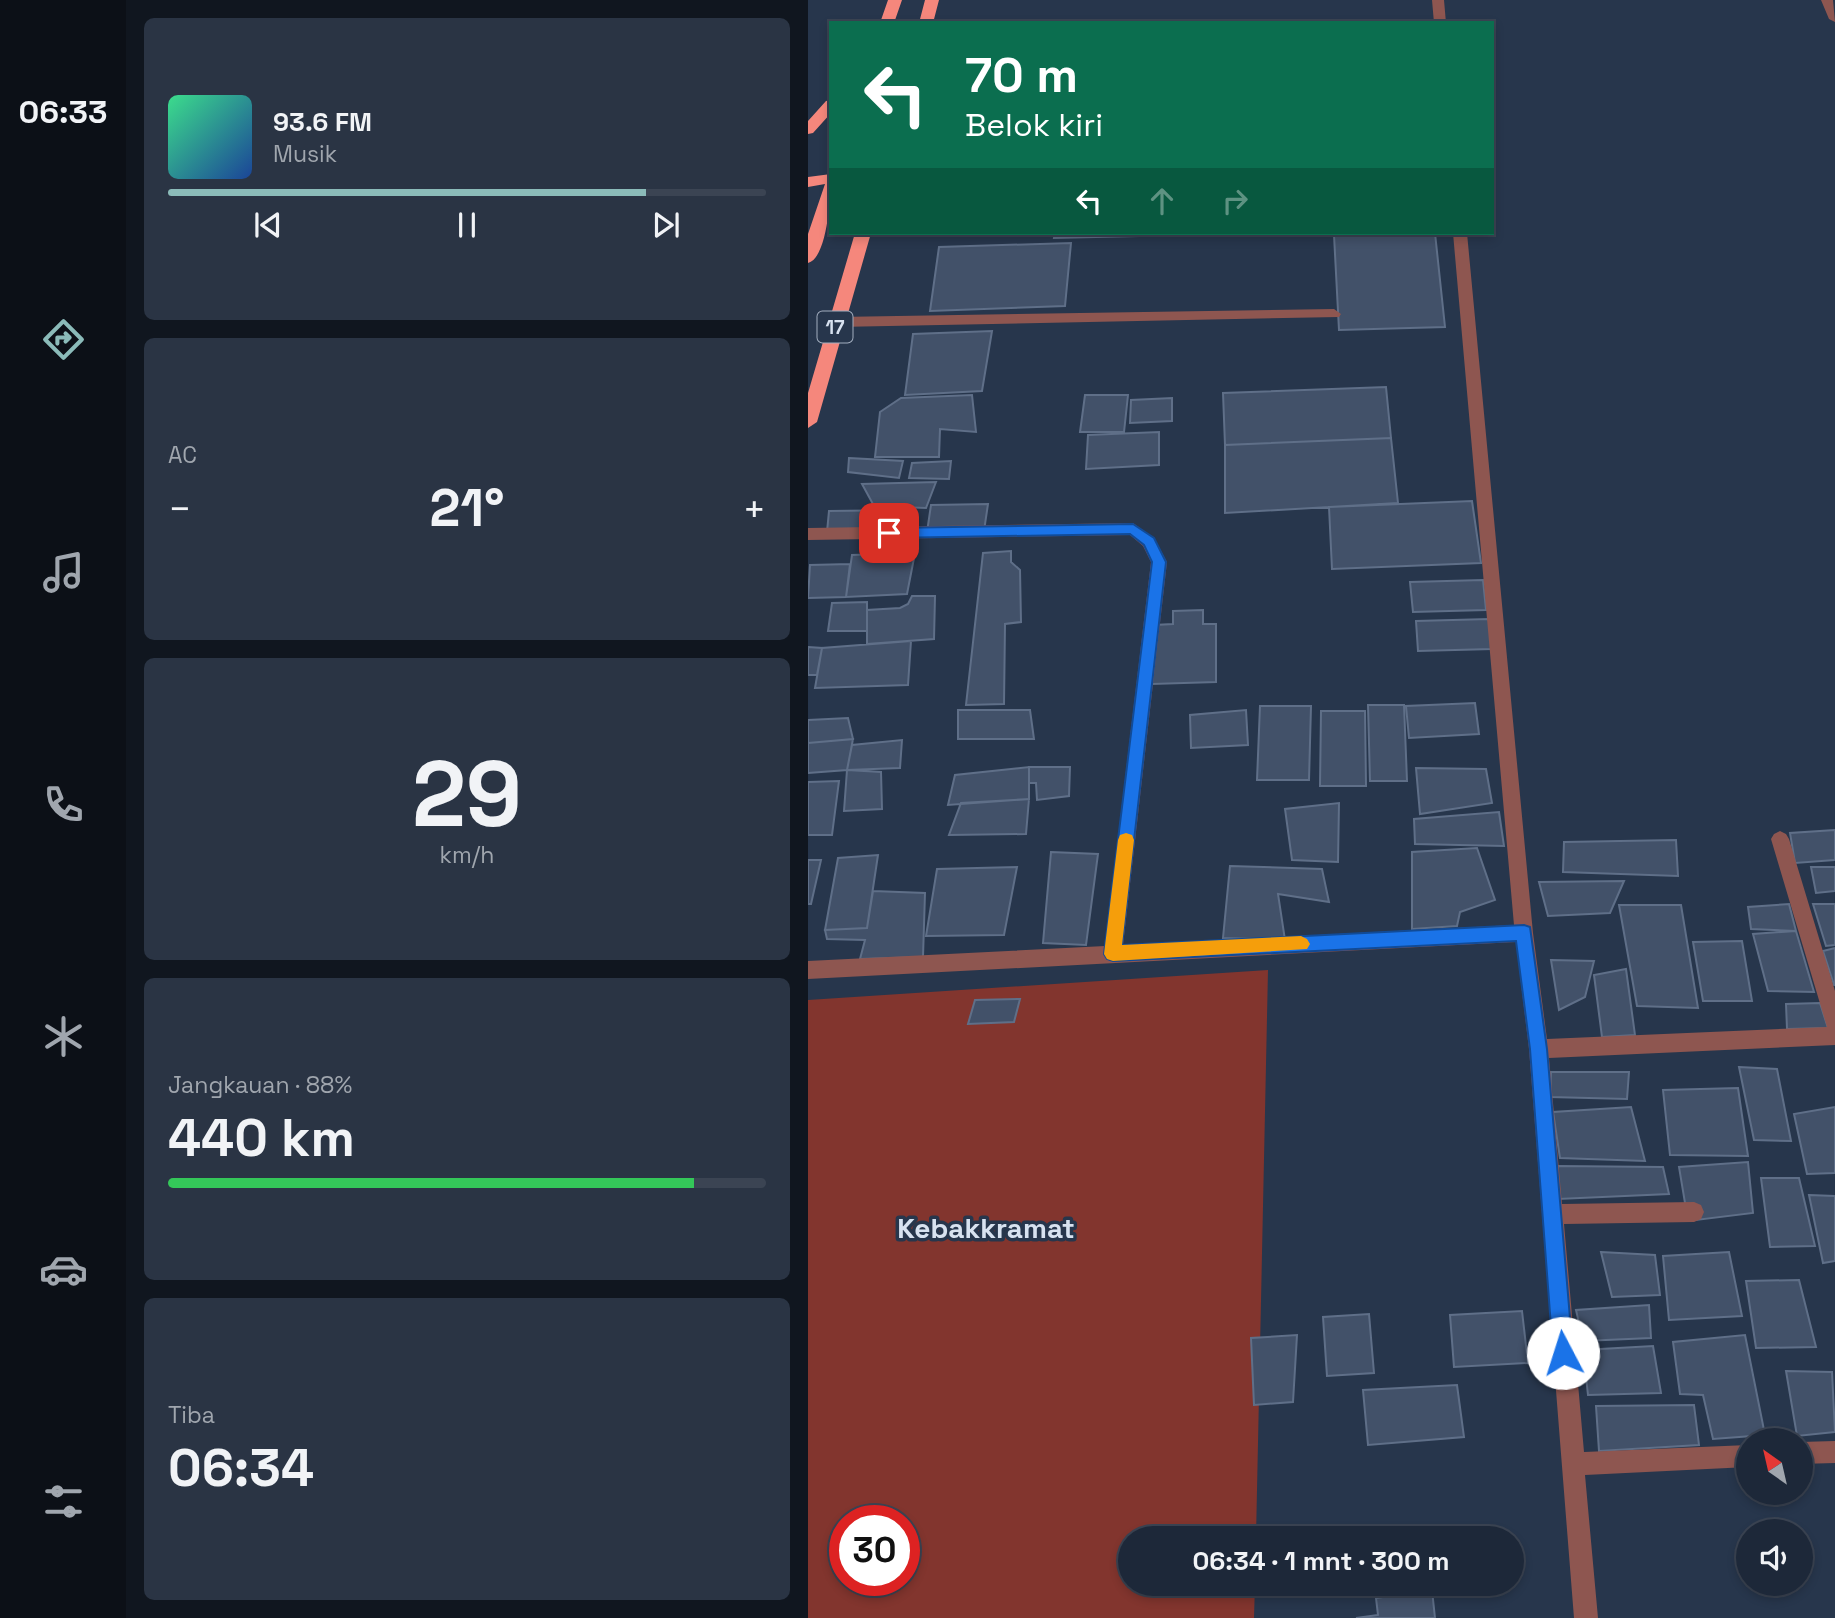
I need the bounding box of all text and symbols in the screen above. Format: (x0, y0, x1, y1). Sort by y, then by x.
text: 70 m (965, 44, 1078, 106)
icon: left (850, 49, 941, 140)
text: 06:33 (19, 92, 107, 132)
text: 93.6 FM (273, 105, 372, 139)
text: Belok kiri (965, 105, 1103, 145)
text: Musik (273, 139, 337, 169)
icon: left (1070, 182, 1108, 220)
icon: ahead (1143, 182, 1181, 220)
icon: right (1216, 182, 1254, 220)
icon: previous (249, 206, 287, 244)
icon: pause (448, 206, 486, 244)
icon: next (647, 206, 685, 244)
road number: 17 (818, 312, 852, 342)
icon: directions (39, 315, 88, 364)
text: AC (168, 440, 197, 470)
text: 21° (430, 475, 504, 541)
text: − (168, 485, 192, 533)
text: + (742, 485, 766, 533)
pin (859, 503, 919, 563)
icon: arrive (870, 514, 908, 552)
icon: music (39, 548, 88, 597)
text: 29 (412, 736, 522, 853)
icon: phone (39, 780, 88, 829)
text: km/h (440, 840, 494, 870)
icon: climate (39, 1012, 88, 1061)
text: Jangkauan · 88% (168, 1070, 352, 1100)
text: 440 km (168, 1105, 355, 1171)
district label: Kebakkramat (897, 1210, 1075, 1246)
icon: car (39, 1245, 88, 1294)
position arrow (1526, 1316, 1600, 1390)
text: Tiba (168, 1400, 215, 1430)
north arrow (1736, 1428, 1812, 1505)
map controls (1736, 1428, 1813, 1596)
text: 06:34 (168, 1435, 314, 1501)
icon: filters (39, 1477, 88, 1526)
speed limit sign: 30 (829, 1505, 920, 1596)
button: sound (1736, 1519, 1813, 1596)
text: 06:34 · 1 mnt · 300 m (1192, 1544, 1450, 1578)

